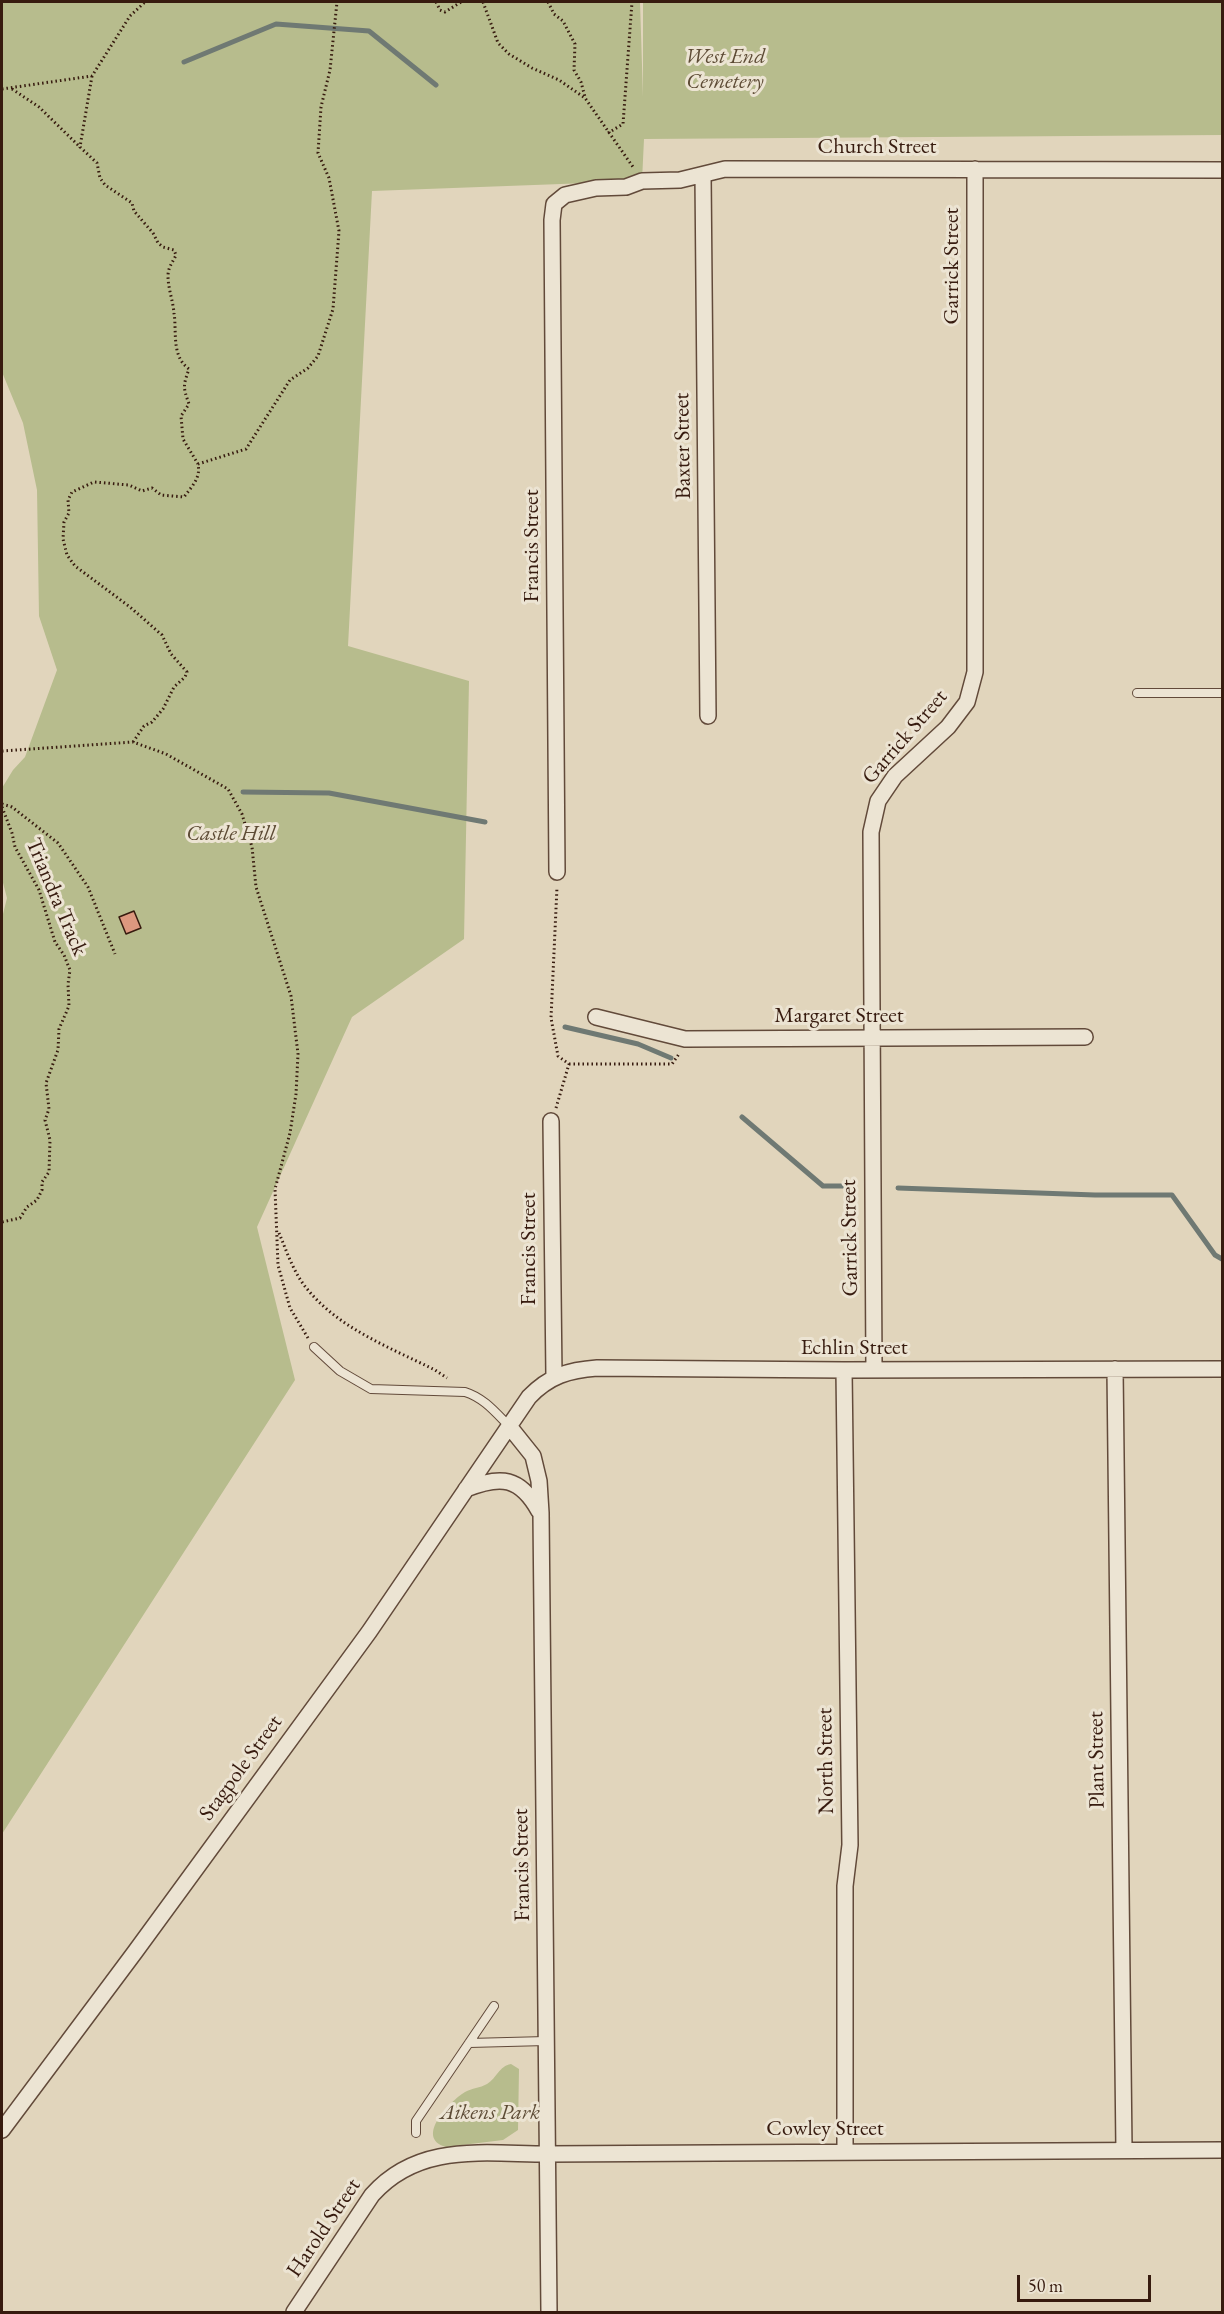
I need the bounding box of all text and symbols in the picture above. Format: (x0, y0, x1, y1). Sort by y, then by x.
park label: West End Cemetery (684, 44, 766, 96)
street label: Church Street (818, 134, 936, 160)
street label: Garrick Street (939, 208, 965, 324)
street label: Baxter Street (669, 392, 697, 500)
street label: Francis Street (519, 489, 545, 603)
street label: Garrick Street (857, 684, 953, 790)
park label: Castle Hill (186, 821, 276, 847)
street label: Triandra Track (19, 834, 93, 960)
street label: Margaret Street (774, 1003, 904, 1029)
street label: Garrick Street (836, 1179, 864, 1297)
street label: Francis Street (516, 1192, 542, 1306)
street label: Echlin Street (800, 1335, 908, 1361)
street label: North Street (812, 1707, 840, 1815)
street label: Stagpole Street (194, 1710, 288, 1826)
street label: Plant Street (1083, 1711, 1111, 1809)
street label: Francis Street (508, 1808, 536, 1922)
park label: Aikens Park (440, 2100, 540, 2126)
street label: Cowley Street (766, 2116, 884, 2142)
street label: Harold Street (281, 2174, 367, 2282)
scale bar (1020, 2263, 1154, 2301)
text: 50 m (1028, 2274, 1063, 2297)

